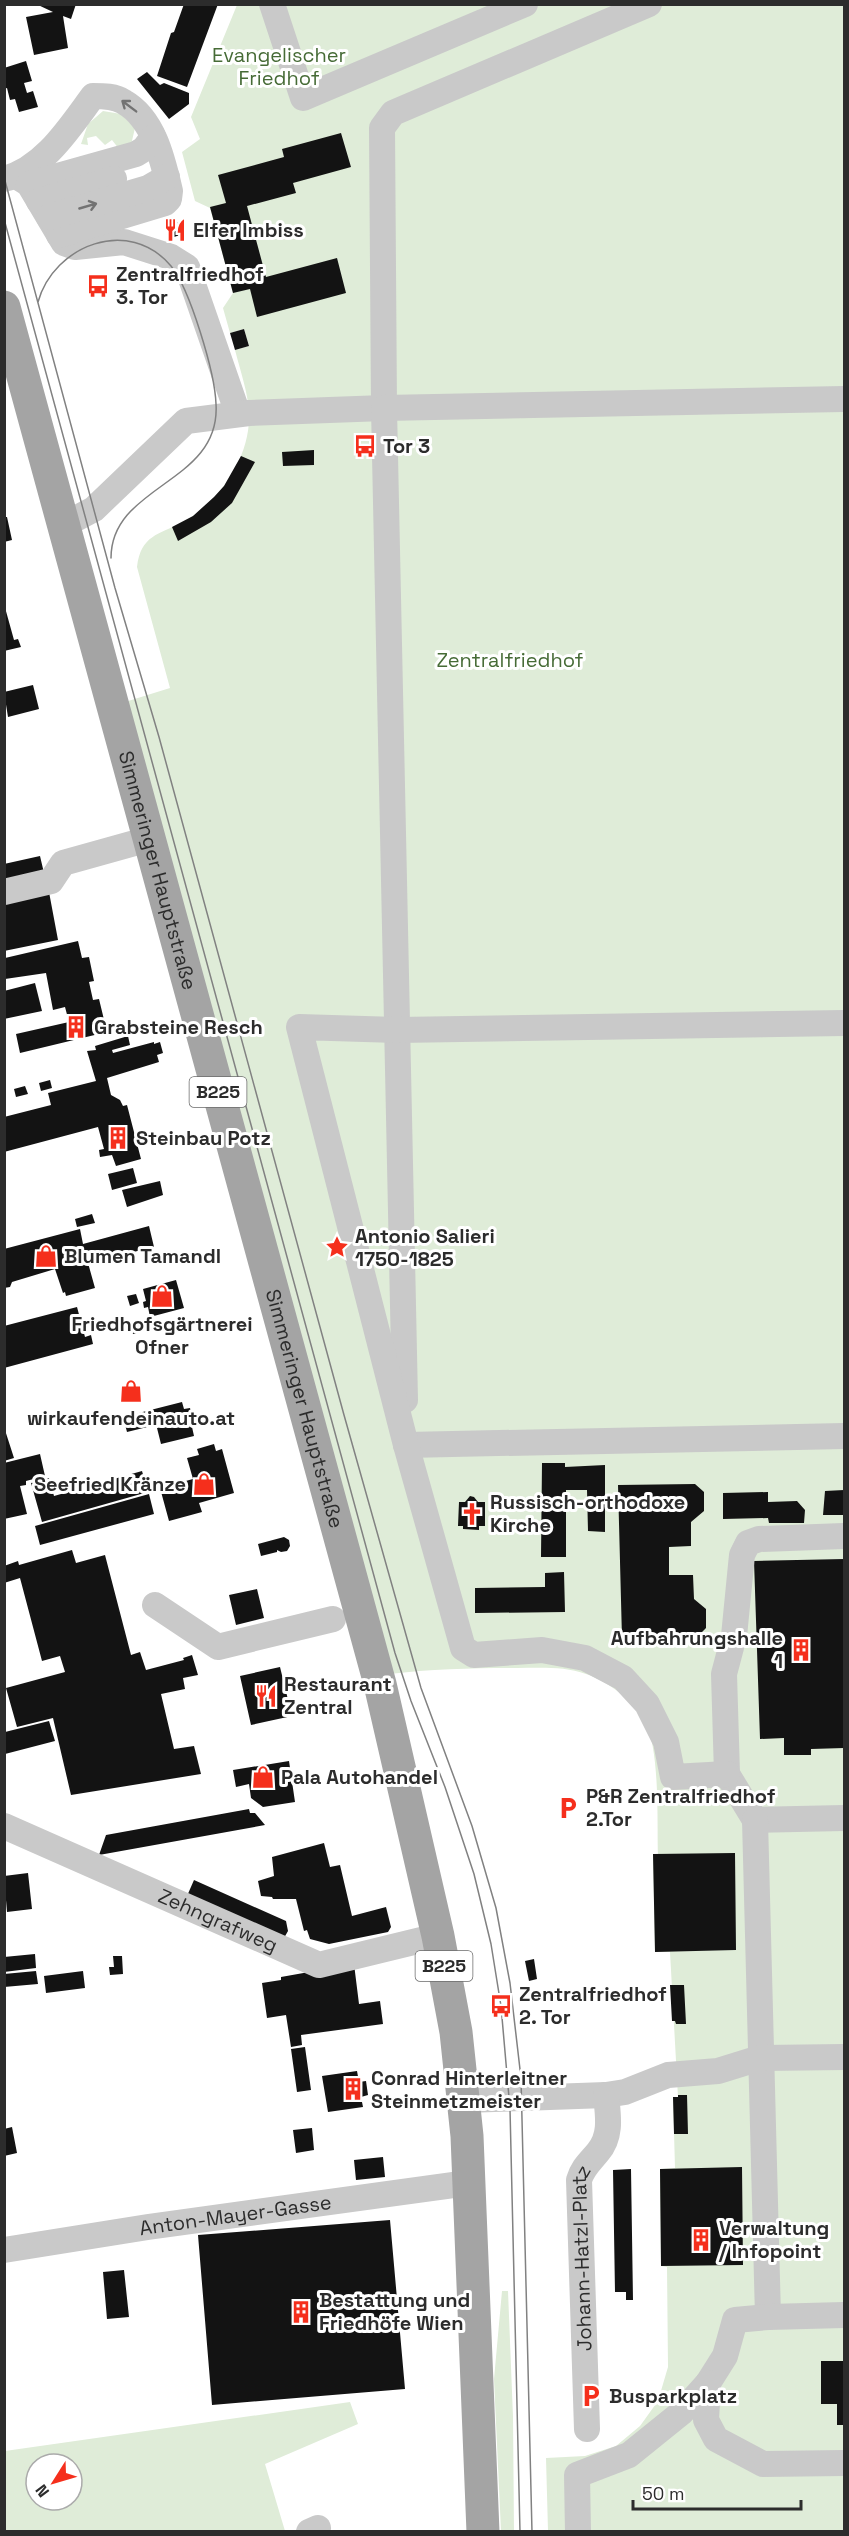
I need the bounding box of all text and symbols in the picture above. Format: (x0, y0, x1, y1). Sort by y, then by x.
park label: Evangelischer Friedhof (212, 42, 346, 91)
one-way arrow (121, 100, 137, 113)
one-way arrow (78, 200, 97, 211)
restaurant icon: Elfer Imbiss (162, 217, 188, 243)
place label: Elfer Imbiss (193, 217, 304, 243)
place label: Zentralfriedhof 3. Tor (116, 261, 264, 310)
bus stop icon: Zentralfriedhof 3. Tor (85, 273, 111, 299)
bus stop icon: Tor 3 (352, 433, 378, 459)
place label: Tor 3 (383, 433, 430, 459)
park label: Zentralfriedhof (437, 647, 584, 673)
street label: Simmeringer Hauptstraße (113, 748, 203, 993)
building icon: Grabsteine Resch (63, 1014, 89, 1040)
place label: Grabsteine Resch (94, 1014, 263, 1040)
road number: B225 (190, 1077, 246, 1107)
building icon: Steinbau Potz (105, 1125, 131, 1151)
place label: Steinbau Potz (136, 1125, 271, 1151)
place label: Antonio Salieri 1750-1825 (355, 1223, 495, 1272)
place icon: Antonio Salieri 1750-1825 (324, 1234, 350, 1260)
shop icon: Blumen Tamandl (33, 1243, 59, 1269)
place label: Blumen Tamandl (64, 1243, 221, 1269)
shop icon: Friedhofsgärtnerei Ofner (149, 1283, 175, 1309)
street label: Simmeringer Hauptstraße (260, 1286, 350, 1531)
place label: Friedhofsgärtnerei Ofner (71, 1311, 253, 1360)
shop icon: wirkaufendeinauto.at (118, 1378, 144, 1404)
place label: wirkaufendeinauto.at (27, 1405, 235, 1431)
place label: Seefried Kränze (34, 1471, 186, 1497)
shop icon: Seefried Kränze (191, 1471, 217, 1497)
place label: Russisch-orthodoxe Kirche (490, 1489, 685, 1538)
church icon: Russisch-orthodoxe Kirche (459, 1501, 485, 1527)
place label: Aufbahrungshalle 1 (611, 1625, 783, 1674)
building icon: Aufbahrungshalle 1 (788, 1637, 814, 1663)
place label: Restaurant Zentral (284, 1671, 392, 1720)
restaurant icon: Restaurant Zentral (253, 1683, 279, 1709)
shop icon: Pala Autohandel (250, 1764, 276, 1790)
place label: Pala Autohandel (281, 1764, 438, 1790)
place label: P&R Zentralfriedhof 2.Tor (586, 1783, 776, 1832)
parking icon: P&R Zentralfriedhof 2.Tor (555, 1795, 581, 1821)
street label: Zehngrafweg (154, 1883, 282, 1958)
road number: B225 (416, 1951, 472, 1981)
place label: Zentralfriedhof 2. Tor (519, 1981, 667, 2030)
bus stop icon: Zentralfriedhof 2. Tor (488, 1993, 514, 2019)
place label: Conrad Hinterleitner Steinmetzmeister (371, 2065, 567, 2114)
building icon: Conrad Hinterleitner Steinmetzmeister (340, 2076, 366, 2102)
street label: Johann-Hatzl-Platz (566, 2160, 597, 2352)
street label: Anton-Mayer-Gasse (137, 2189, 333, 2241)
place label: Verwaltung / Infopoint (718, 2215, 829, 2264)
building icon: Verwaltung / Infopoint (688, 2227, 714, 2253)
place label: Bestattung und Friedhöfe Wien (319, 2287, 470, 2336)
building icon: Bestattung und Friedhöfe Wien (288, 2299, 314, 2325)
parking icon: Busparkplatz (578, 2383, 604, 2409)
place label: Busparkplatz (609, 2383, 737, 2409)
north arrow (24, 2452, 84, 2512)
scale bar (633, 2473, 801, 2511)
text: N (31, 2480, 54, 2501)
text: 50 m (642, 2482, 684, 2505)

